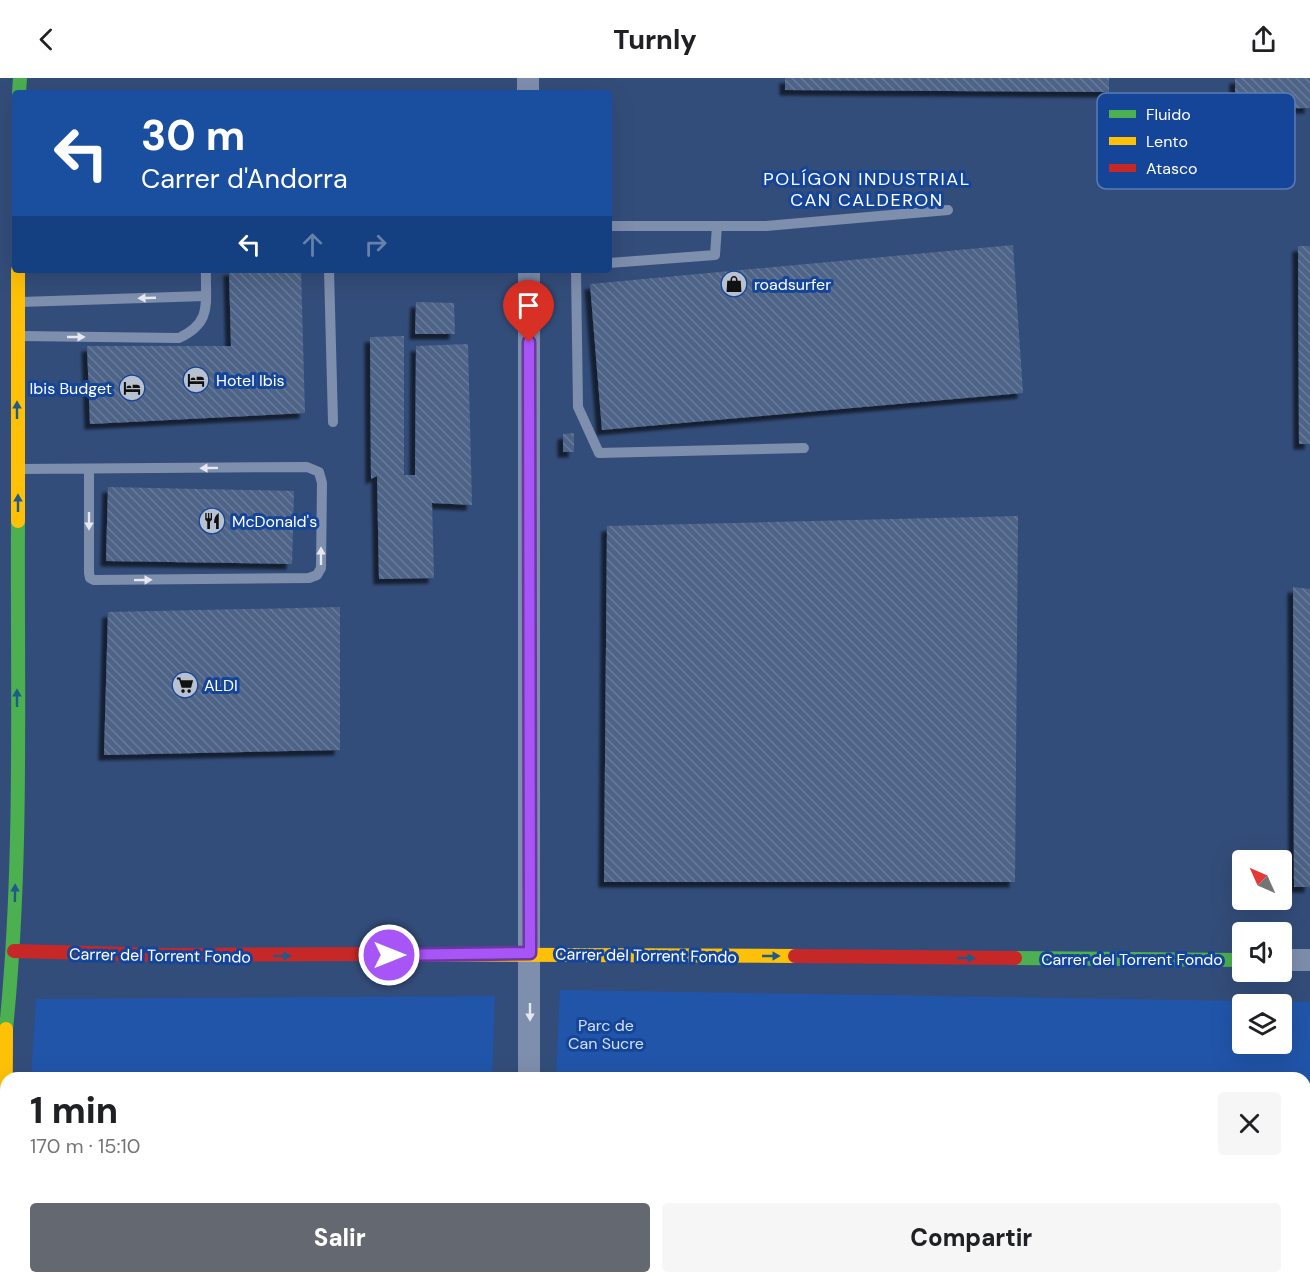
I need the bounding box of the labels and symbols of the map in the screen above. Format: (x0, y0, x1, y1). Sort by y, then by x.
legend (1097, 93, 1295, 189)
text: Fluido (1146, 104, 1191, 125)
text: Lento (1146, 131, 1188, 152)
text: Atasco (1146, 158, 1198, 179)
district label: POLÍGON INDUSTRIAL CAN CALDERON (763, 167, 971, 212)
shop icon: roadsurfer (719, 269, 749, 299)
place label: roadsurfer (754, 274, 831, 295)
pin (503, 280, 554, 342)
one-way arrow (137, 293, 156, 303)
one-way arrow (67, 332, 86, 342)
hotel icon: Hotel Ibis (181, 365, 211, 395)
place label: Hotel Ibis (216, 370, 285, 391)
hotel icon: Ibis Budget (117, 373, 147, 403)
place label: Ibis Budget (30, 378, 112, 399)
one-way arrow (12, 401, 22, 420)
one-way arrow (199, 463, 218, 473)
one-way arrow (13, 493, 23, 512)
restaurant icon: McDonald's (197, 506, 227, 536)
place label: McDonald's (232, 511, 317, 532)
one-way arrow (84, 512, 94, 531)
one-way arrow (316, 546, 326, 565)
one-way arrow (134, 575, 153, 585)
supermarket icon: ALDI (170, 670, 200, 700)
place label: ALDI (204, 675, 238, 696)
one-way arrow (12, 688, 22, 707)
north arrow (1232, 850, 1292, 910)
one-way arrow (10, 883, 20, 902)
position arrow (357, 923, 421, 987)
street label: Carrer del Torrent Fondo (69, 943, 251, 968)
street label: Carrer del Torrent Fondo (555, 943, 737, 968)
street label: Carrer del Torrent Fondo (1041, 949, 1223, 970)
one-way arrow (273, 951, 292, 961)
one-way arrow (762, 951, 781, 961)
one-way arrow (957, 953, 976, 962)
one-way arrow (525, 1002, 535, 1021)
park label: Parc de Can Sucre (568, 1015, 644, 1054)

